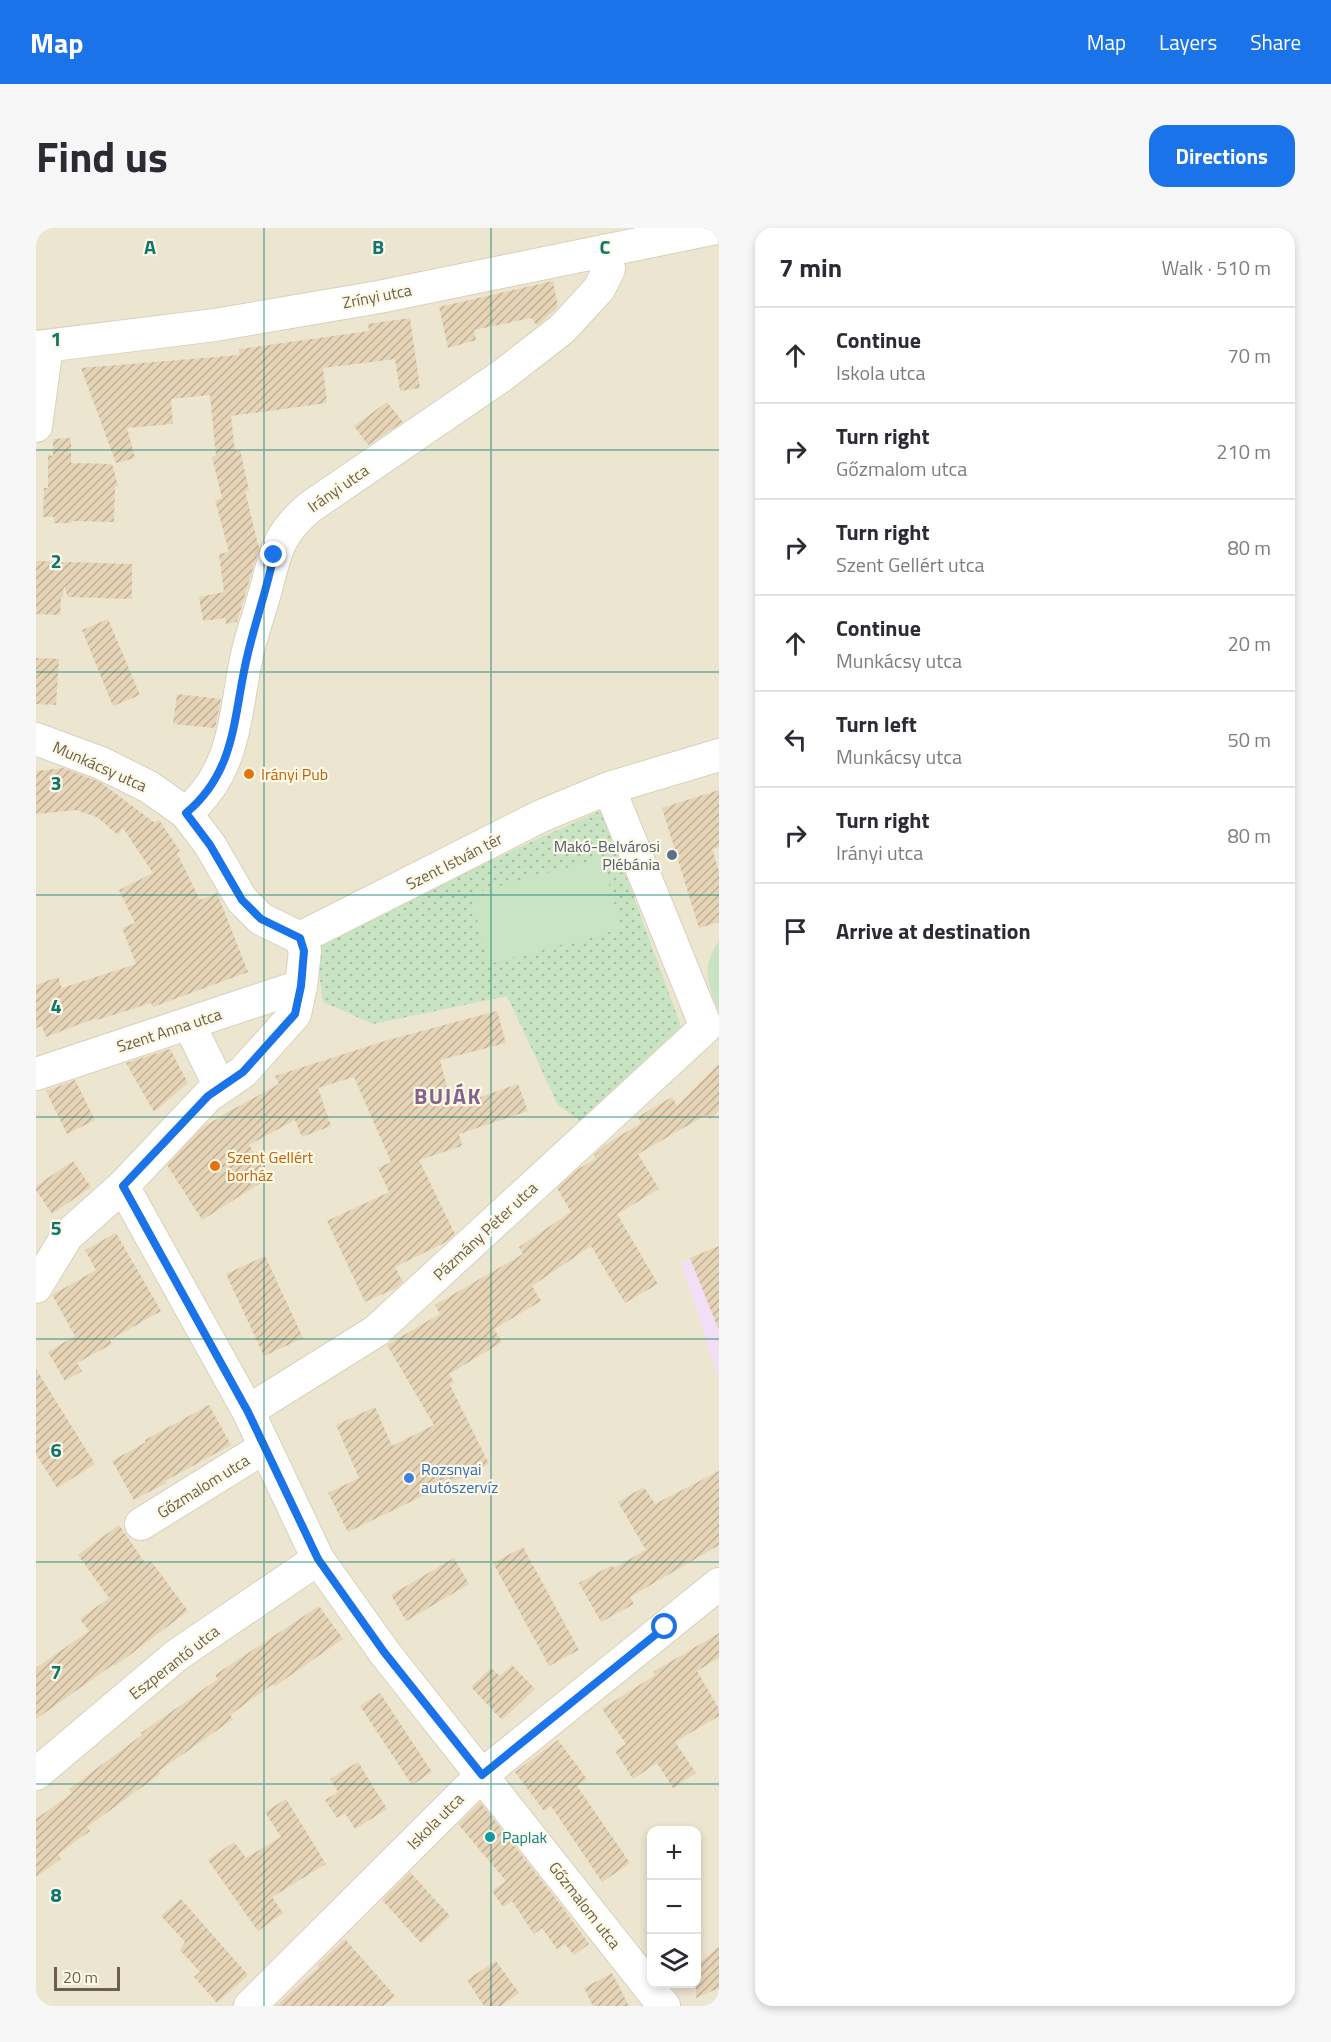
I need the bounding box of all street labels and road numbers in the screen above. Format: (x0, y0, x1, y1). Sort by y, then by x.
street label: Zrínyi utca (340, 278, 414, 314)
street label: Irányi utca (303, 458, 373, 518)
street label: Munkácsy utca (49, 735, 151, 797)
street label: Szent István tér (402, 826, 507, 896)
street label: Szent Anna utca (113, 1002, 225, 1058)
street label: Pázmány Péter utca (427, 1176, 543, 1286)
street label: Gőzmalom utca (152, 1448, 254, 1524)
street label: Eszperantó utca (124, 1619, 224, 1705)
street label: Iskola utca (401, 1787, 469, 1855)
street label: Gőzmalom utca (543, 1856, 627, 1954)

